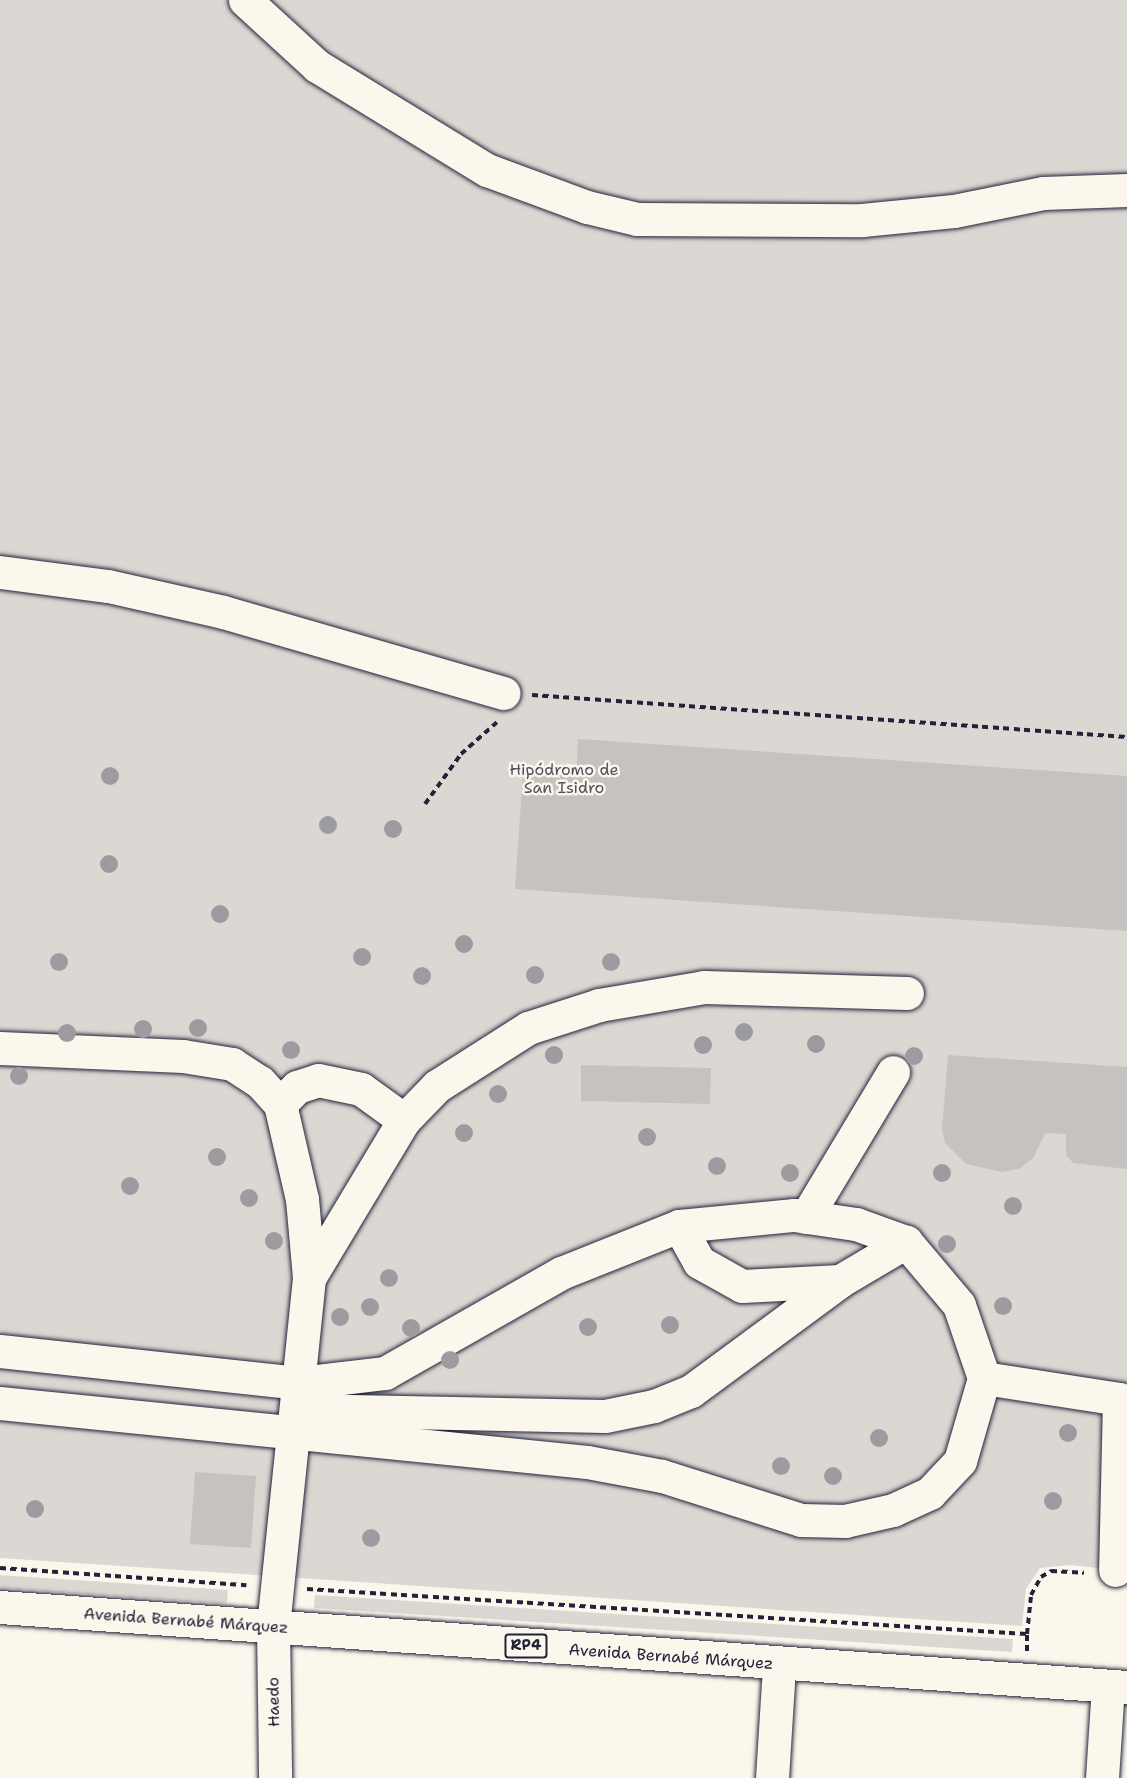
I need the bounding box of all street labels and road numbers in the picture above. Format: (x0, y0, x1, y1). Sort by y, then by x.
street label: Avenida Bernabé Márquez (83, 1604, 289, 1638)
road number: RP4 (504, 1634, 548, 1658)
street label: Avenida Bernabé Márquez (568, 1640, 774, 1674)
street label: Haedo (264, 1677, 284, 1727)

